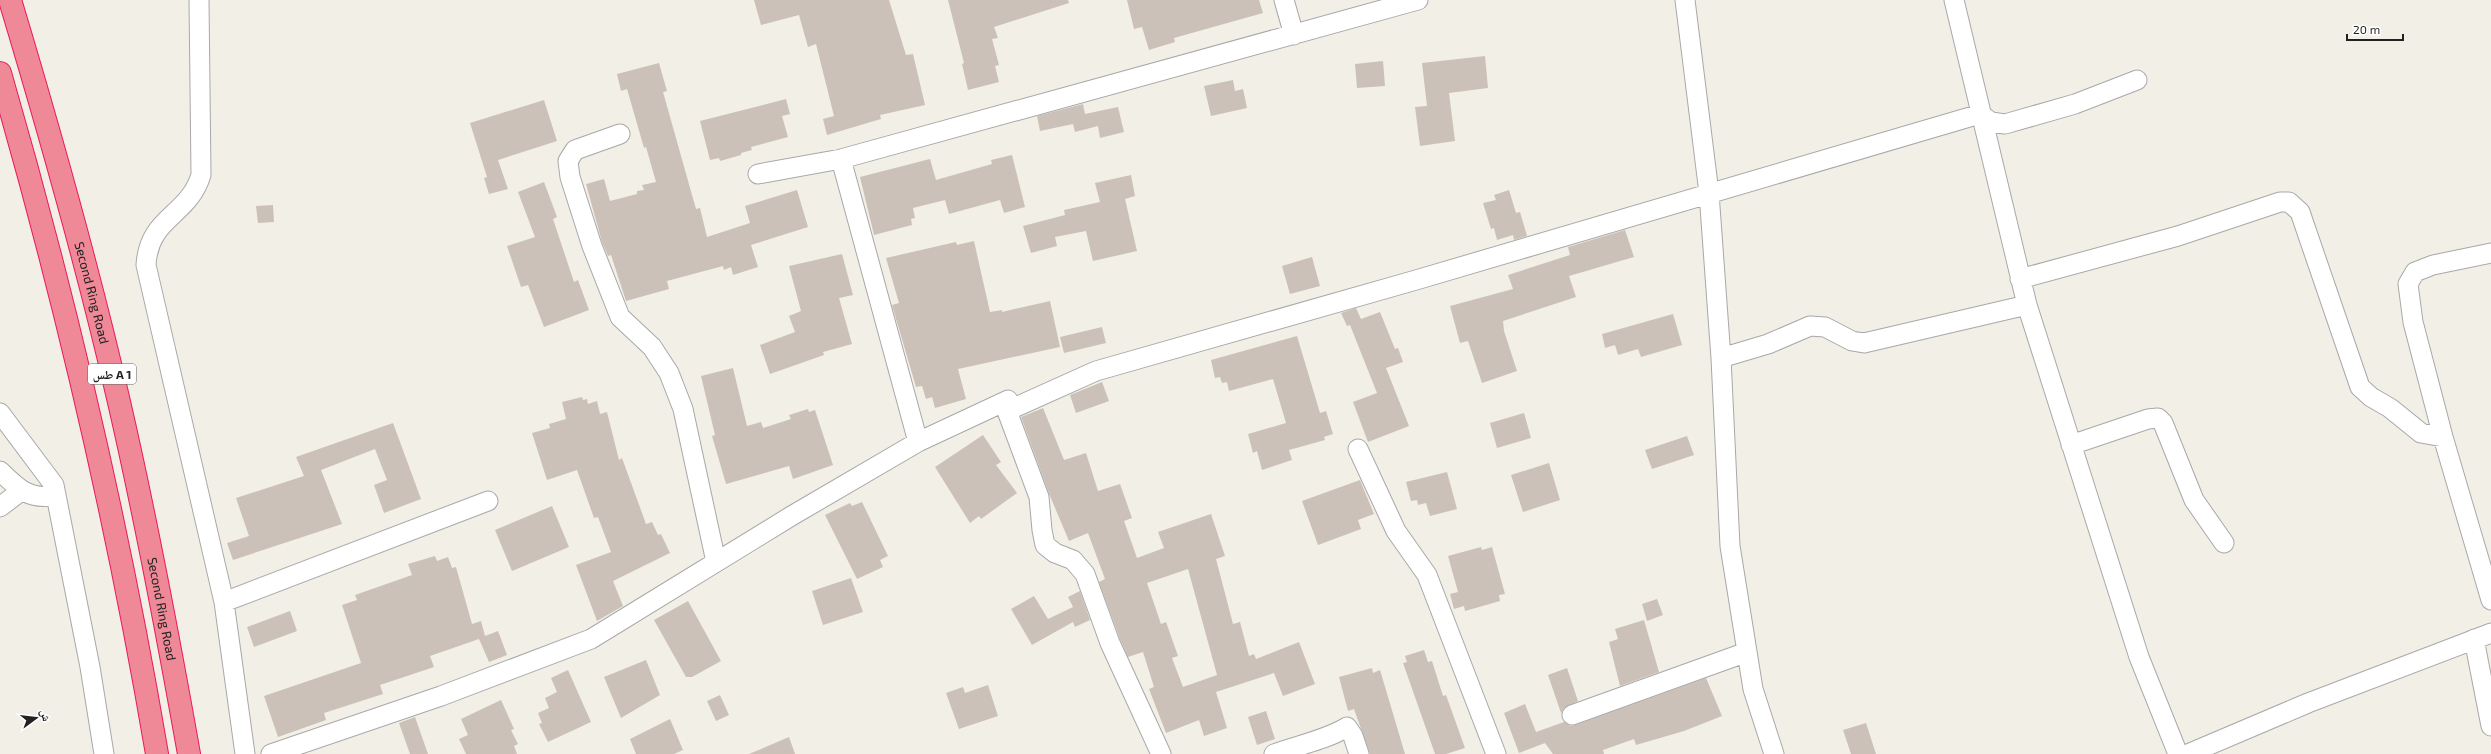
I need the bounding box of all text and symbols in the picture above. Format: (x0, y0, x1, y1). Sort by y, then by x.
scale bar (2347, 16, 2403, 42)
text: 20 m (2353, 22, 2380, 36)
street label: Second Ring Road (71, 240, 113, 345)
road number: طس A 1 (88, 364, 136, 384)
street label: Second Ring Road (144, 556, 180, 662)
north arrow (16, 698, 56, 738)
text: ش (36, 708, 54, 723)

